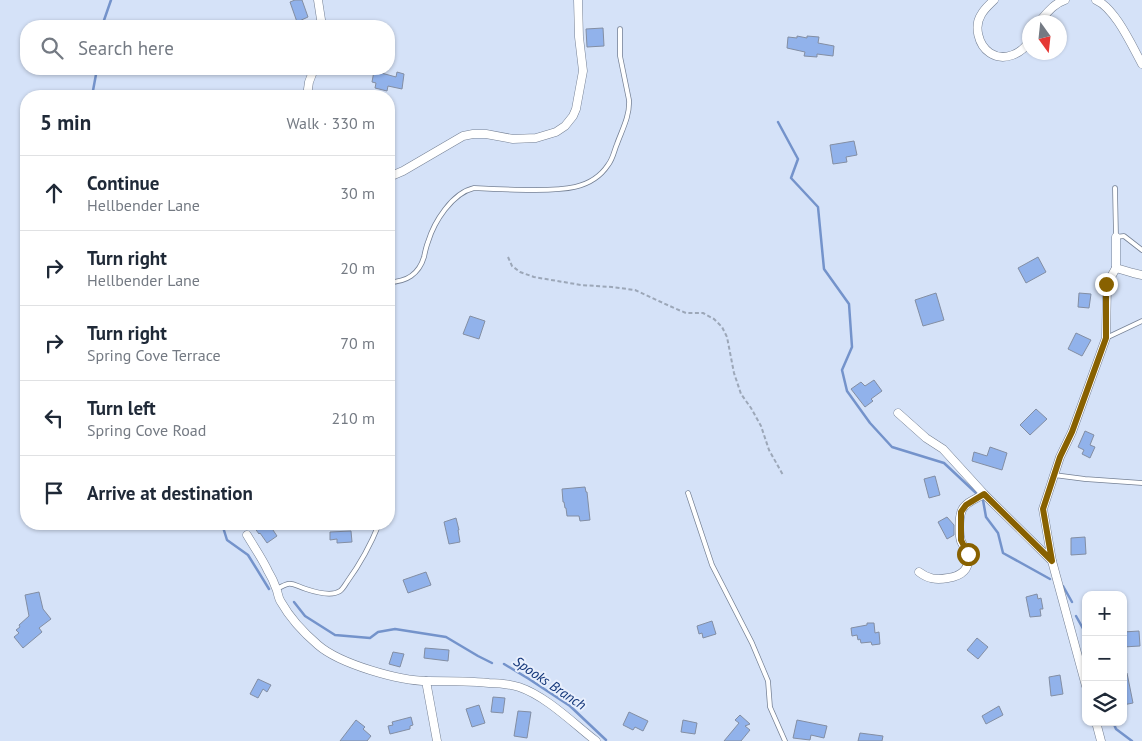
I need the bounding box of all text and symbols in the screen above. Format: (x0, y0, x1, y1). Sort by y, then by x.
north arrow (1022, 15, 1067, 60)
search box (20, 20, 395, 75)
icon: search (38, 34, 66, 62)
text: Search here (78, 36, 174, 60)
text: 5 min (40, 109, 91, 136)
text: Walk · 330 m (286, 113, 375, 133)
text: Continue (87, 171, 159, 195)
icon: ahead (40, 179, 68, 207)
text: 30 m (340, 183, 375, 203)
text: Hellbender Lane (87, 195, 200, 215)
text: Turn right (87, 246, 167, 270)
icon: right (40, 254, 68, 282)
text: 20 m (340, 258, 375, 278)
text: Hellbender Lane (87, 270, 200, 290)
route end (1095, 273, 1118, 296)
text: Turn right (87, 321, 167, 345)
icon: right (40, 329, 68, 357)
text: 70 m (340, 333, 375, 353)
text: Spring Cove Terrace (87, 345, 221, 365)
text: Turn left (87, 396, 156, 420)
icon: left (40, 404, 68, 432)
text: 210 m (332, 408, 375, 428)
text: Spring Cove Road (87, 420, 206, 440)
icon: arrive (40, 479, 68, 507)
text: Arrive at destination (87, 481, 253, 505)
route start (957, 543, 980, 566)
map controls (1082, 591, 1127, 726)
button: + (1082, 591, 1127, 636)
button: − (1082, 636, 1127, 681)
water label: Spooks Branch (510, 652, 590, 714)
button: layers (1082, 681, 1127, 726)

